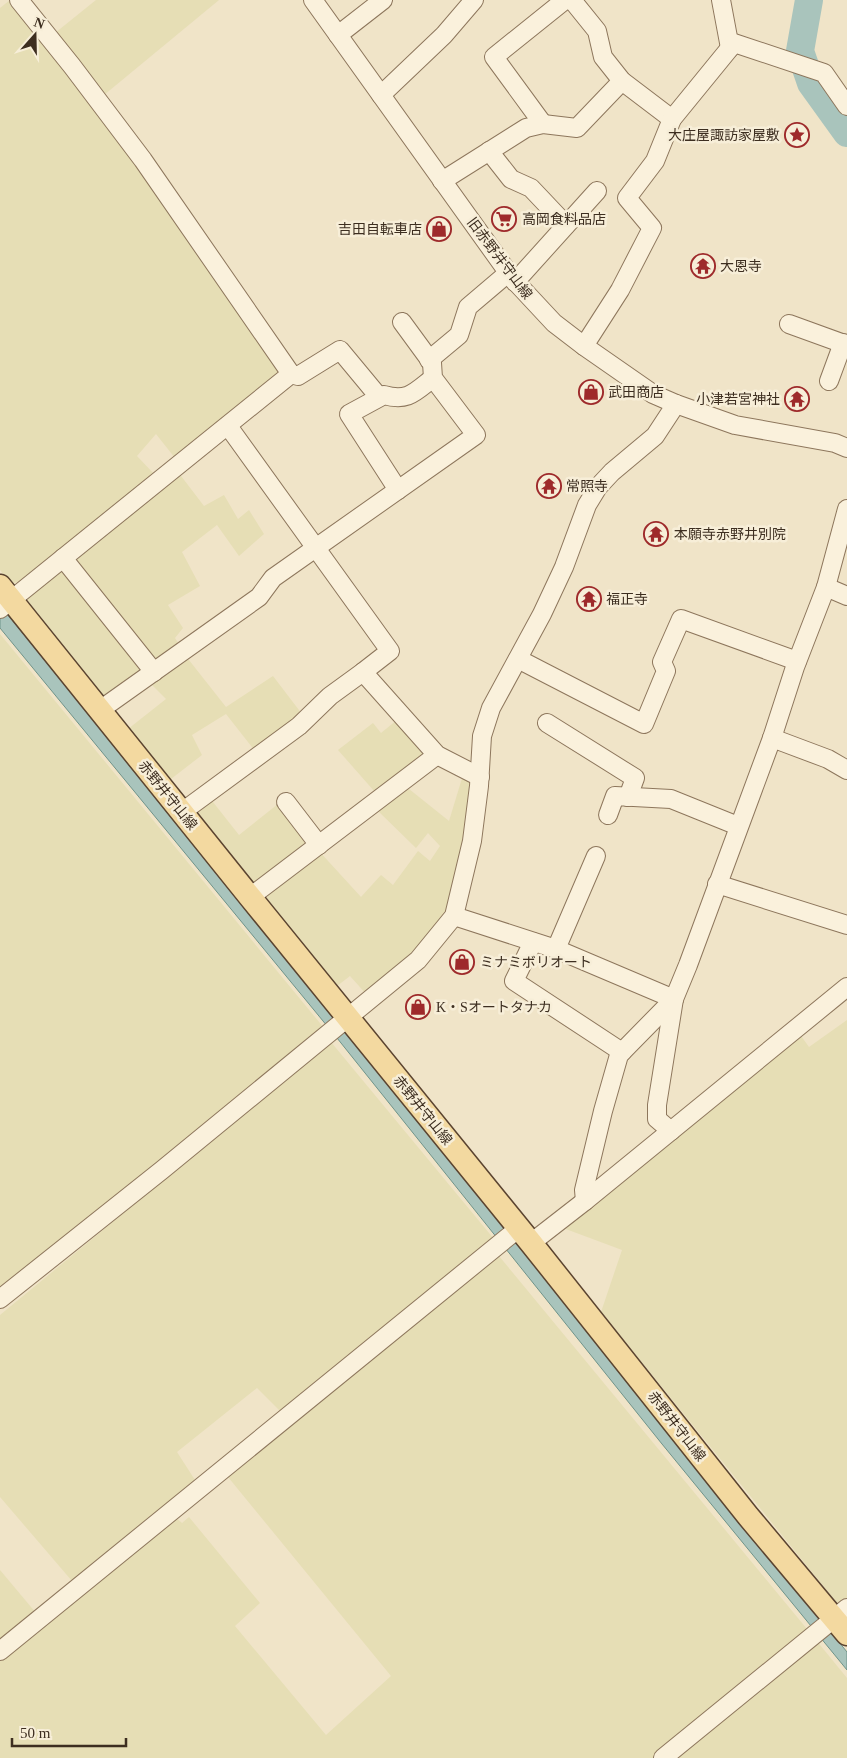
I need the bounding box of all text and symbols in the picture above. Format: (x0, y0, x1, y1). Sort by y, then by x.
north arrow (10, 10, 60, 60)
text: N (32, 14, 47, 32)
place icon: 大庄屋諏訪家屋敷 (784, 122, 810, 148)
place label: 大庄屋諏訪家屋敷 (668, 127, 780, 143)
supermarket icon: 高岡食料品店 (491, 206, 517, 232)
place label: 高岡食料品店 (522, 211, 606, 227)
street label: 旧赤野井守山線 (464, 214, 536, 302)
shop icon: 吉田自転車店 (426, 216, 452, 242)
place label: 吉田自転車店 (338, 222, 422, 237)
temple icon: 大恩寺 (690, 253, 716, 279)
place label: 大恩寺 (720, 259, 762, 274)
shop icon: 武田商店 (578, 379, 604, 405)
place label: 武田商店 (608, 385, 664, 400)
temple icon: 小津若宮神社 (784, 386, 810, 412)
place label: 小津若宮神社 (696, 392, 780, 407)
temple icon: 常照寺 (536, 473, 562, 499)
place label: 常照寺 (566, 479, 608, 494)
temple icon: 本願寺赤野井別院 (643, 521, 669, 547)
place label: 本願寺赤野井別院 (674, 526, 786, 542)
temple icon: 福正寺 (576, 586, 602, 612)
place label: 福正寺 (606, 592, 648, 607)
street label: 赤野井守山線 (135, 757, 201, 833)
shop icon: ミナミボリオート (449, 949, 475, 975)
place label: ミナミボリオート (480, 955, 592, 970)
shop icon: K・Sオートタナカ (405, 994, 431, 1020)
place label: K・Sオートタナカ (436, 1000, 552, 1015)
street label: 赤野井守山線 (390, 1072, 456, 1148)
street label: 赤野井守山線 (645, 1388, 709, 1464)
scale bar (12, 1716, 126, 1748)
text: 50 m (20, 1725, 51, 1741)

